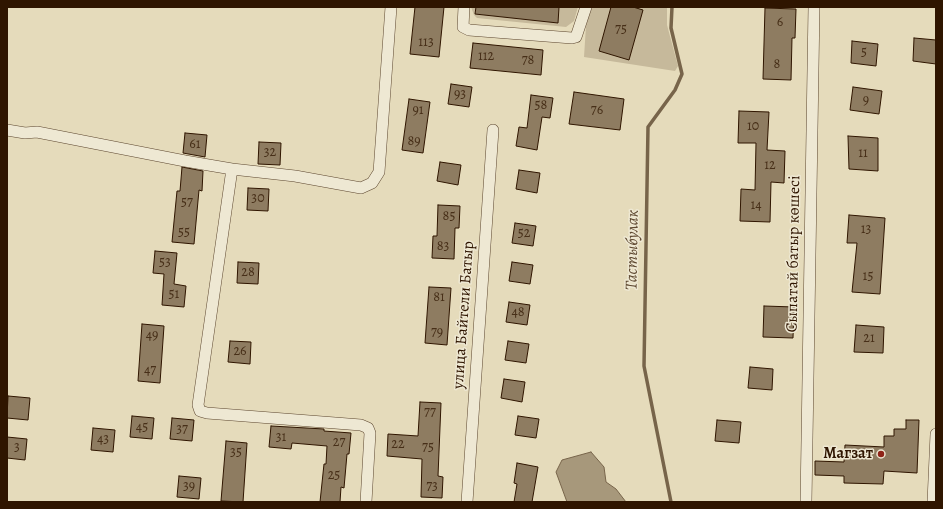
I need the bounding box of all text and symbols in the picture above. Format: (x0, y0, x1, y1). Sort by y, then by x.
house number: 6 (777, 15, 783, 31)
house number: 75 (615, 22, 627, 38)
house number: 113 (418, 35, 434, 51)
house number: 5 (861, 45, 867, 61)
house number: 112 (478, 49, 494, 65)
house number: 78 (522, 53, 534, 69)
house number: 8 (774, 57, 780, 73)
house number: 93 (454, 87, 466, 103)
house number: 9 (863, 93, 869, 109)
house number: 58 (535, 98, 547, 114)
house number: 91 (412, 103, 424, 119)
house number: 76 (591, 103, 603, 119)
house number: 10 (747, 119, 759, 135)
house number: 89 (407, 134, 421, 150)
house number: 61 (189, 137, 201, 153)
house number: 32 (264, 145, 276, 161)
house number: 11 (858, 146, 868, 162)
house number: 12 (764, 158, 776, 174)
street label: Сыпатай батыр көшесі (783, 175, 805, 333)
house number: 30 (251, 191, 265, 207)
house number: 57 (181, 195, 193, 211)
house number: 14 (750, 198, 762, 214)
house number: 85 (443, 209, 455, 225)
water label: Тастыбулак (622, 210, 644, 290)
house number: 13 (861, 222, 871, 238)
house number: 55 (178, 225, 190, 241)
house number: 52 (518, 226, 530, 242)
house number: 83 (437, 239, 449, 255)
street label: улица Байтели Батыр (449, 240, 479, 390)
house number: 53 (159, 255, 171, 271)
house number: 28 (241, 265, 255, 281)
house number: 15 (863, 269, 873, 285)
house number: 51 (169, 287, 179, 303)
house number: 81 (433, 290, 445, 306)
house number: 48 (511, 305, 525, 321)
house number: 79 (431, 325, 443, 341)
house number: 49 (146, 328, 158, 344)
house number: 21 (863, 331, 875, 347)
house number: 26 (233, 344, 247, 360)
house number: 47 (144, 363, 156, 379)
house number: 77 (424, 405, 436, 421)
house number: 45 (136, 420, 148, 436)
house number: 37 (176, 422, 188, 438)
house number: 31 (276, 430, 286, 446)
house number: 43 (97, 432, 109, 448)
house number: 27 (333, 435, 345, 451)
house number: 22 (391, 437, 405, 453)
house number: 3 (14, 440, 20, 456)
house number: 75 (422, 440, 434, 456)
place label: Магзат (823, 444, 873, 464)
house number: 35 (230, 445, 242, 461)
marker: Магзат (876, 449, 886, 459)
house number: 25 (328, 468, 340, 484)
house number: 39 (183, 479, 195, 495)
house number: 73 (426, 479, 438, 495)

